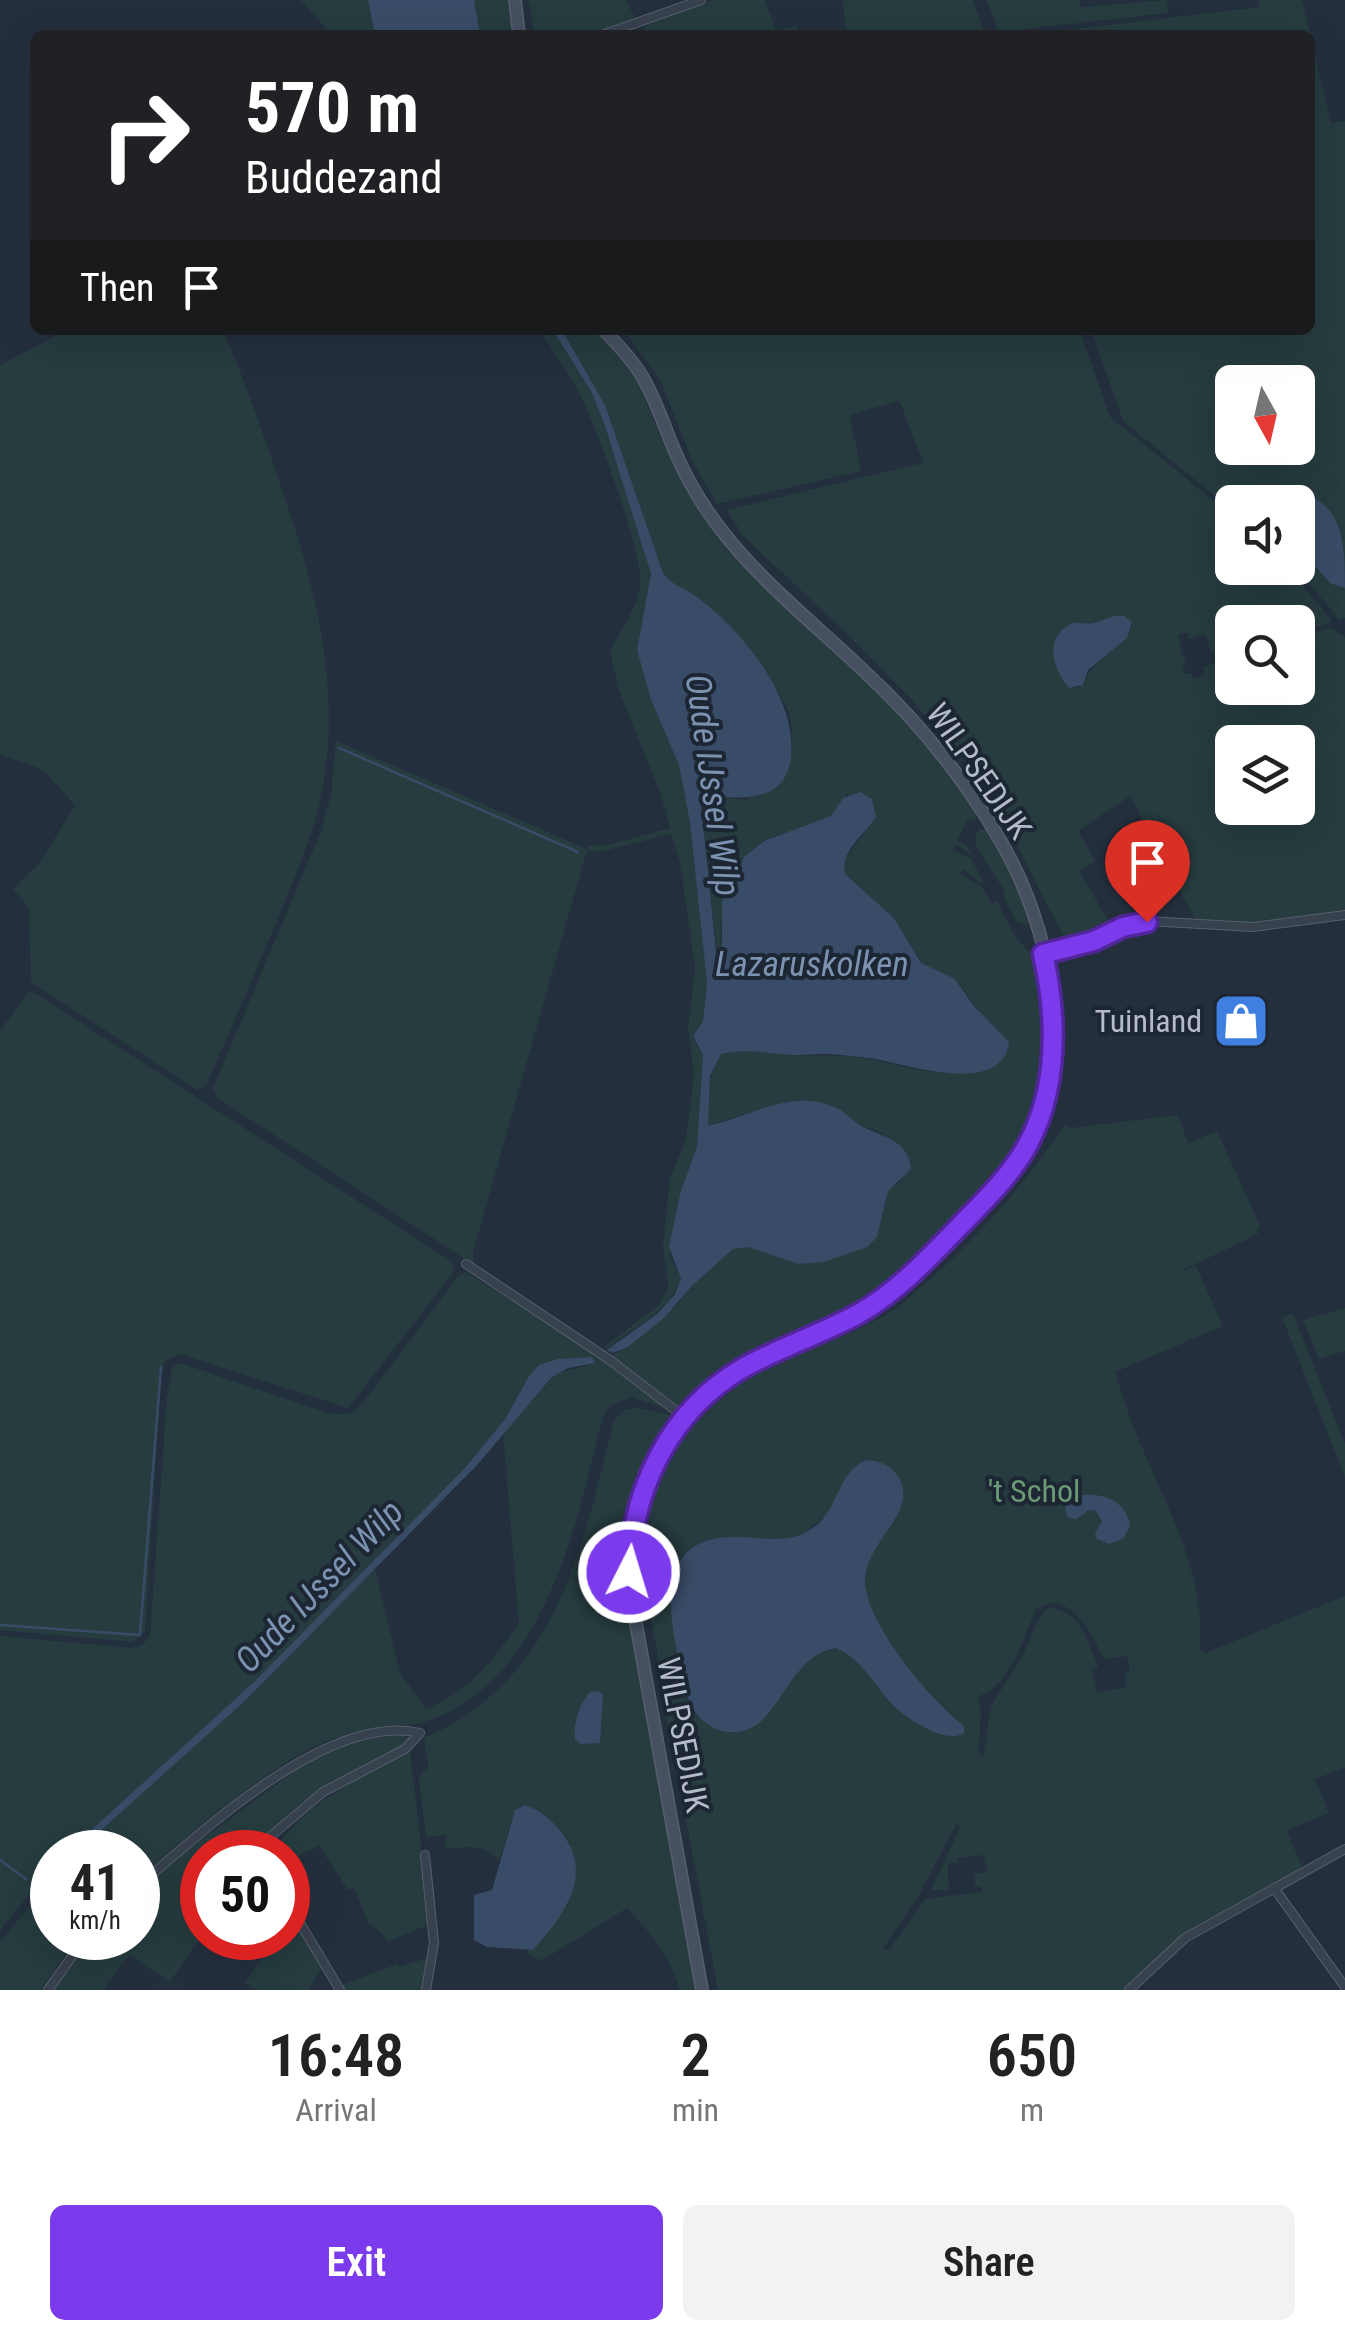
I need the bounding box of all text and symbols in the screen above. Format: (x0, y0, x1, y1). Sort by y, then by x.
text: 570 m (245, 67, 419, 149)
icon: right (80, 70, 210, 200)
text: Buddezand (245, 151, 443, 204)
icon: arrive (174, 260, 229, 315)
text: Then (80, 266, 154, 310)
north arrow (1215, 365, 1315, 465)
map controls (1215, 365, 1315, 825)
button: sound (1215, 485, 1315, 585)
button: search (1215, 605, 1315, 705)
water label: Oude IJssel Wilp (677, 672, 748, 898)
street label: WILPSEDIJK (918, 696, 1040, 847)
button: layers (1215, 725, 1315, 825)
pin (1105, 820, 1190, 923)
icon: arrive (1120, 835, 1175, 890)
water label: Lazaruskolken (715, 944, 909, 985)
shop icon: Tuinland (1211, 991, 1271, 1051)
place label: Tuinland (1094, 1002, 1202, 1040)
park label: 't Schol (988, 1472, 1080, 1510)
water label: Oude IJssel Wilp (227, 1492, 412, 1681)
position arrow (577, 1520, 681, 1624)
street label: WILPSEDIJK (649, 1654, 717, 1816)
speed limit sign: 50 (180, 1830, 310, 1960)
text: 41 (70, 1854, 120, 1912)
text: km/h (69, 1906, 121, 1935)
text: 16:48 (268, 2020, 404, 2091)
text: 2 (680, 2020, 711, 2091)
text: 650 (987, 2020, 1077, 2091)
text: Arrival (295, 2091, 377, 2129)
text: min (672, 2091, 719, 2129)
text: m (1020, 2091, 1044, 2129)
button: Exit (50, 2205, 663, 2320)
button: Share (683, 2205, 1295, 2320)

